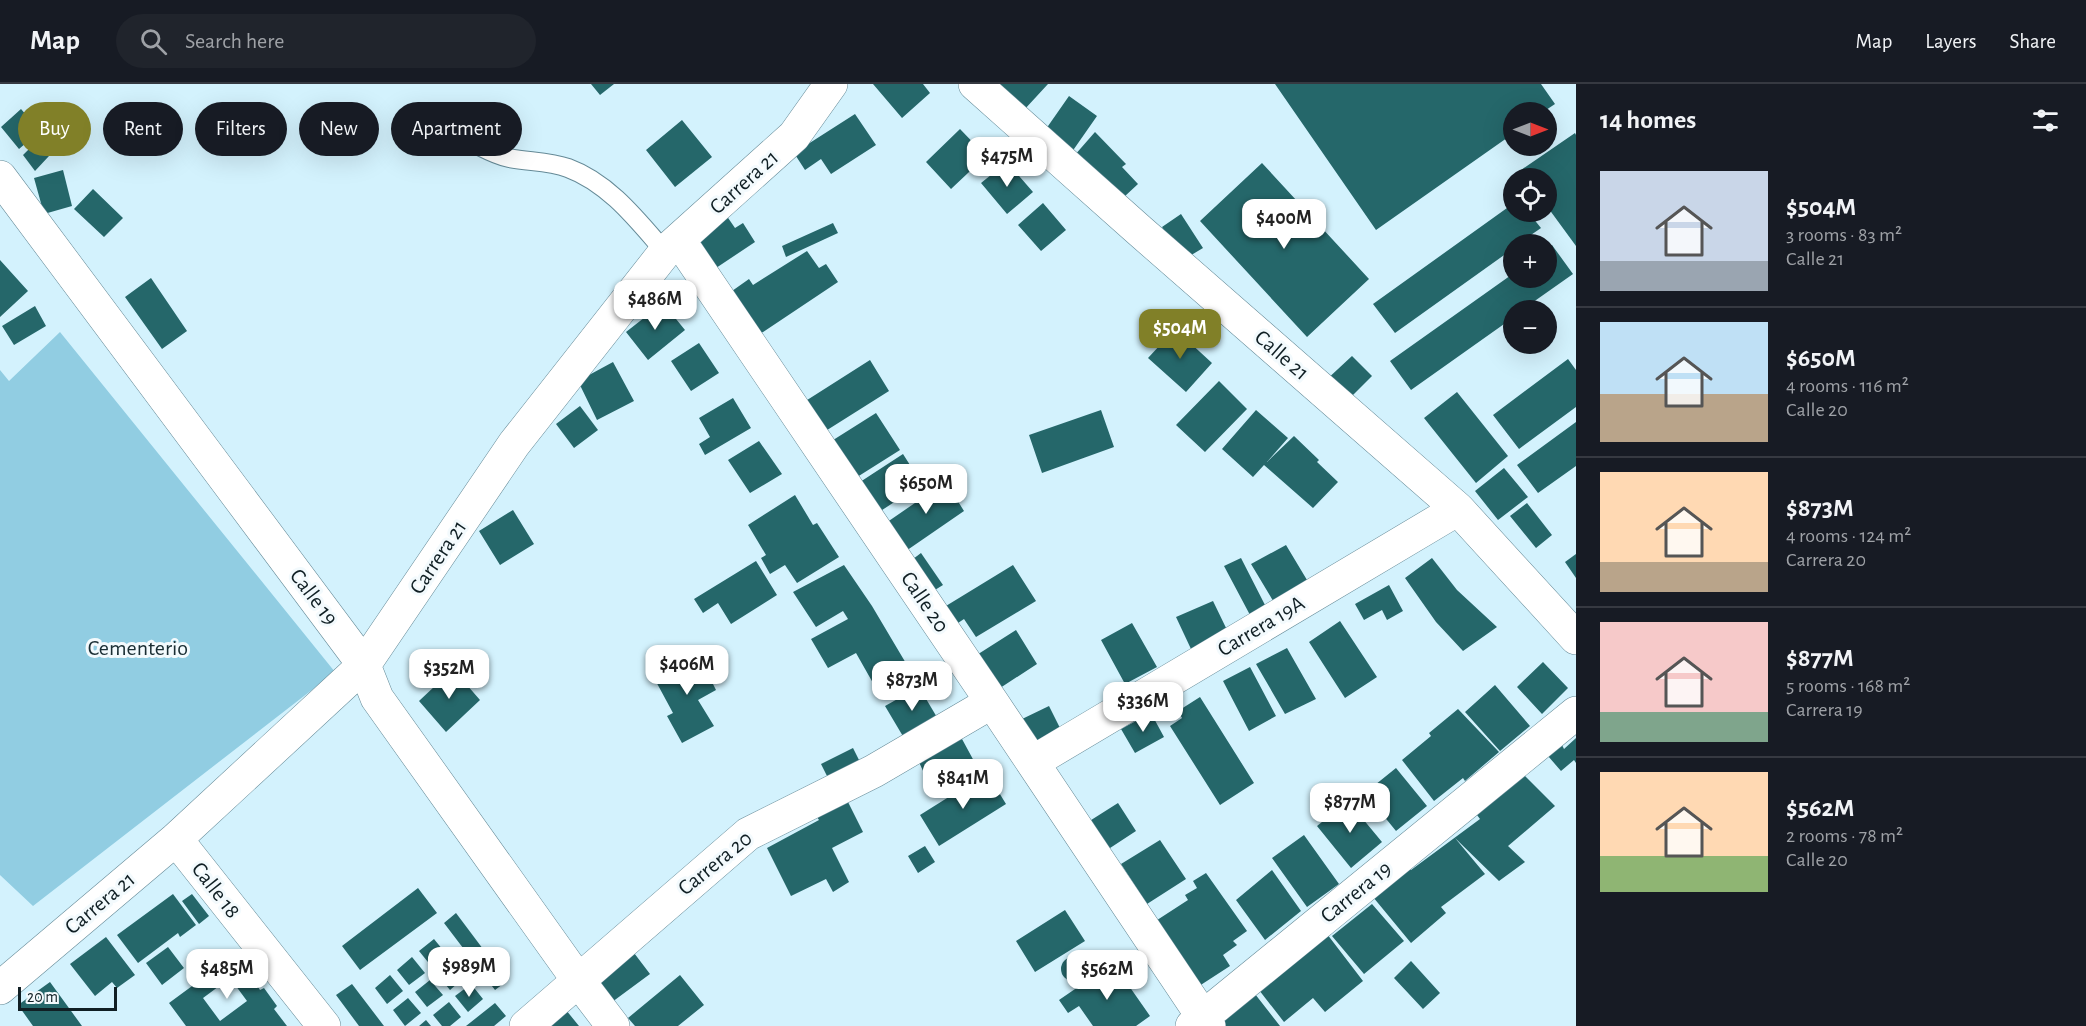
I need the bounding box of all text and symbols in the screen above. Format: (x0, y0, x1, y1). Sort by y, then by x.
search box (116, 14, 536, 68)
icon: search (137, 25, 170, 58)
text: Map (30, 27, 80, 55)
text: Search here (185, 30, 284, 52)
text: Map (1856, 31, 1892, 52)
text: Layers (1925, 31, 1976, 52)
text: Share (2009, 31, 2056, 52)
chip: Buy (18, 102, 91, 156)
chip: Rent (103, 102, 183, 156)
chip: Filters (195, 102, 287, 156)
chip: New (299, 102, 379, 156)
chip: Apartment (391, 102, 522, 156)
north arrow (1503, 102, 1557, 156)
map controls (1503, 102, 1557, 354)
icon: filters (2029, 104, 2062, 137)
text: 14 homes (1600, 107, 1696, 133)
pin: $475M (965, 137, 1049, 188)
street label: Carrera 21 (705, 146, 783, 218)
text: $475M (981, 146, 1033, 166)
button: locate (1503, 168, 1557, 222)
text: $504M (1786, 194, 1856, 220)
icon: home (1648, 195, 1720, 267)
pin: $400M (1242, 199, 1326, 250)
text: $400M (1256, 208, 1312, 228)
text: 3 rooms · 83 m² (1786, 225, 1902, 245)
button: + (1503, 234, 1557, 288)
text: Calle 21 (1786, 249, 1844, 269)
pin: $486M (613, 280, 697, 331)
text: $486M (628, 289, 682, 309)
button: − (1503, 300, 1557, 354)
pin: $504M (1138, 309, 1222, 360)
text: $504M (1153, 318, 1207, 338)
street label: Calle 21 (1251, 326, 1313, 384)
text: $650M (1786, 345, 1856, 371)
icon: home (1648, 346, 1720, 418)
text: 4 rooms · 116 m² (1786, 376, 1909, 396)
text: Calle 20 (1786, 400, 1848, 420)
pin: $650M (884, 464, 968, 515)
text: $650M (899, 473, 953, 493)
text: $873M (1786, 495, 1854, 521)
icon: home (1648, 496, 1720, 568)
street label: Carrera 21 (405, 516, 471, 598)
text: 4 rooms · 124 m² (1786, 526, 1911, 546)
text: Carrera 20 (1786, 550, 1866, 570)
street label: Calle 19 (286, 565, 342, 629)
street label: Calle 20 (897, 568, 953, 636)
street label: Carrera 19A (1214, 591, 1308, 660)
park label: Cementerio (88, 637, 188, 659)
pin: $406M (645, 645, 729, 696)
text: $877M (1786, 645, 1854, 671)
icon: home (1648, 646, 1720, 718)
pin: $352M (407, 649, 491, 700)
text: $406M (659, 654, 715, 674)
text: $352M (423, 658, 475, 678)
pin: $873M (870, 661, 954, 712)
text: $873M (886, 670, 938, 690)
text: 5 rooms · 168 m² (1786, 676, 1910, 696)
pin: $336M (1101, 682, 1185, 733)
text: $336M (1117, 691, 1169, 711)
text: Carrera 19 (1786, 700, 1863, 720)
pin: $841M (921, 759, 1005, 810)
text: $841M (937, 768, 989, 788)
pin: $877M (1308, 783, 1392, 834)
text: $877M (1324, 792, 1376, 812)
text: $562M (1786, 795, 1854, 821)
icon: home (1648, 796, 1720, 868)
text: 2 rooms · 78 m² (1786, 826, 1903, 846)
street label: Carrera 20 (674, 827, 756, 899)
text: Calle 20 (1786, 850, 1848, 870)
street label: Carrera 19 (1316, 857, 1396, 927)
street label: Calle 18 (188, 858, 244, 922)
street label: Carrera 21 (61, 868, 139, 938)
pin: $989M (427, 947, 511, 998)
pin: $485M (185, 949, 269, 1000)
pin: $562M (1065, 950, 1149, 1001)
text: $989M (442, 956, 496, 976)
text: $485M (200, 958, 254, 978)
text: $562M (1081, 959, 1133, 979)
scale bar (18, 984, 117, 1012)
text: 20 m (27, 989, 58, 1005)

